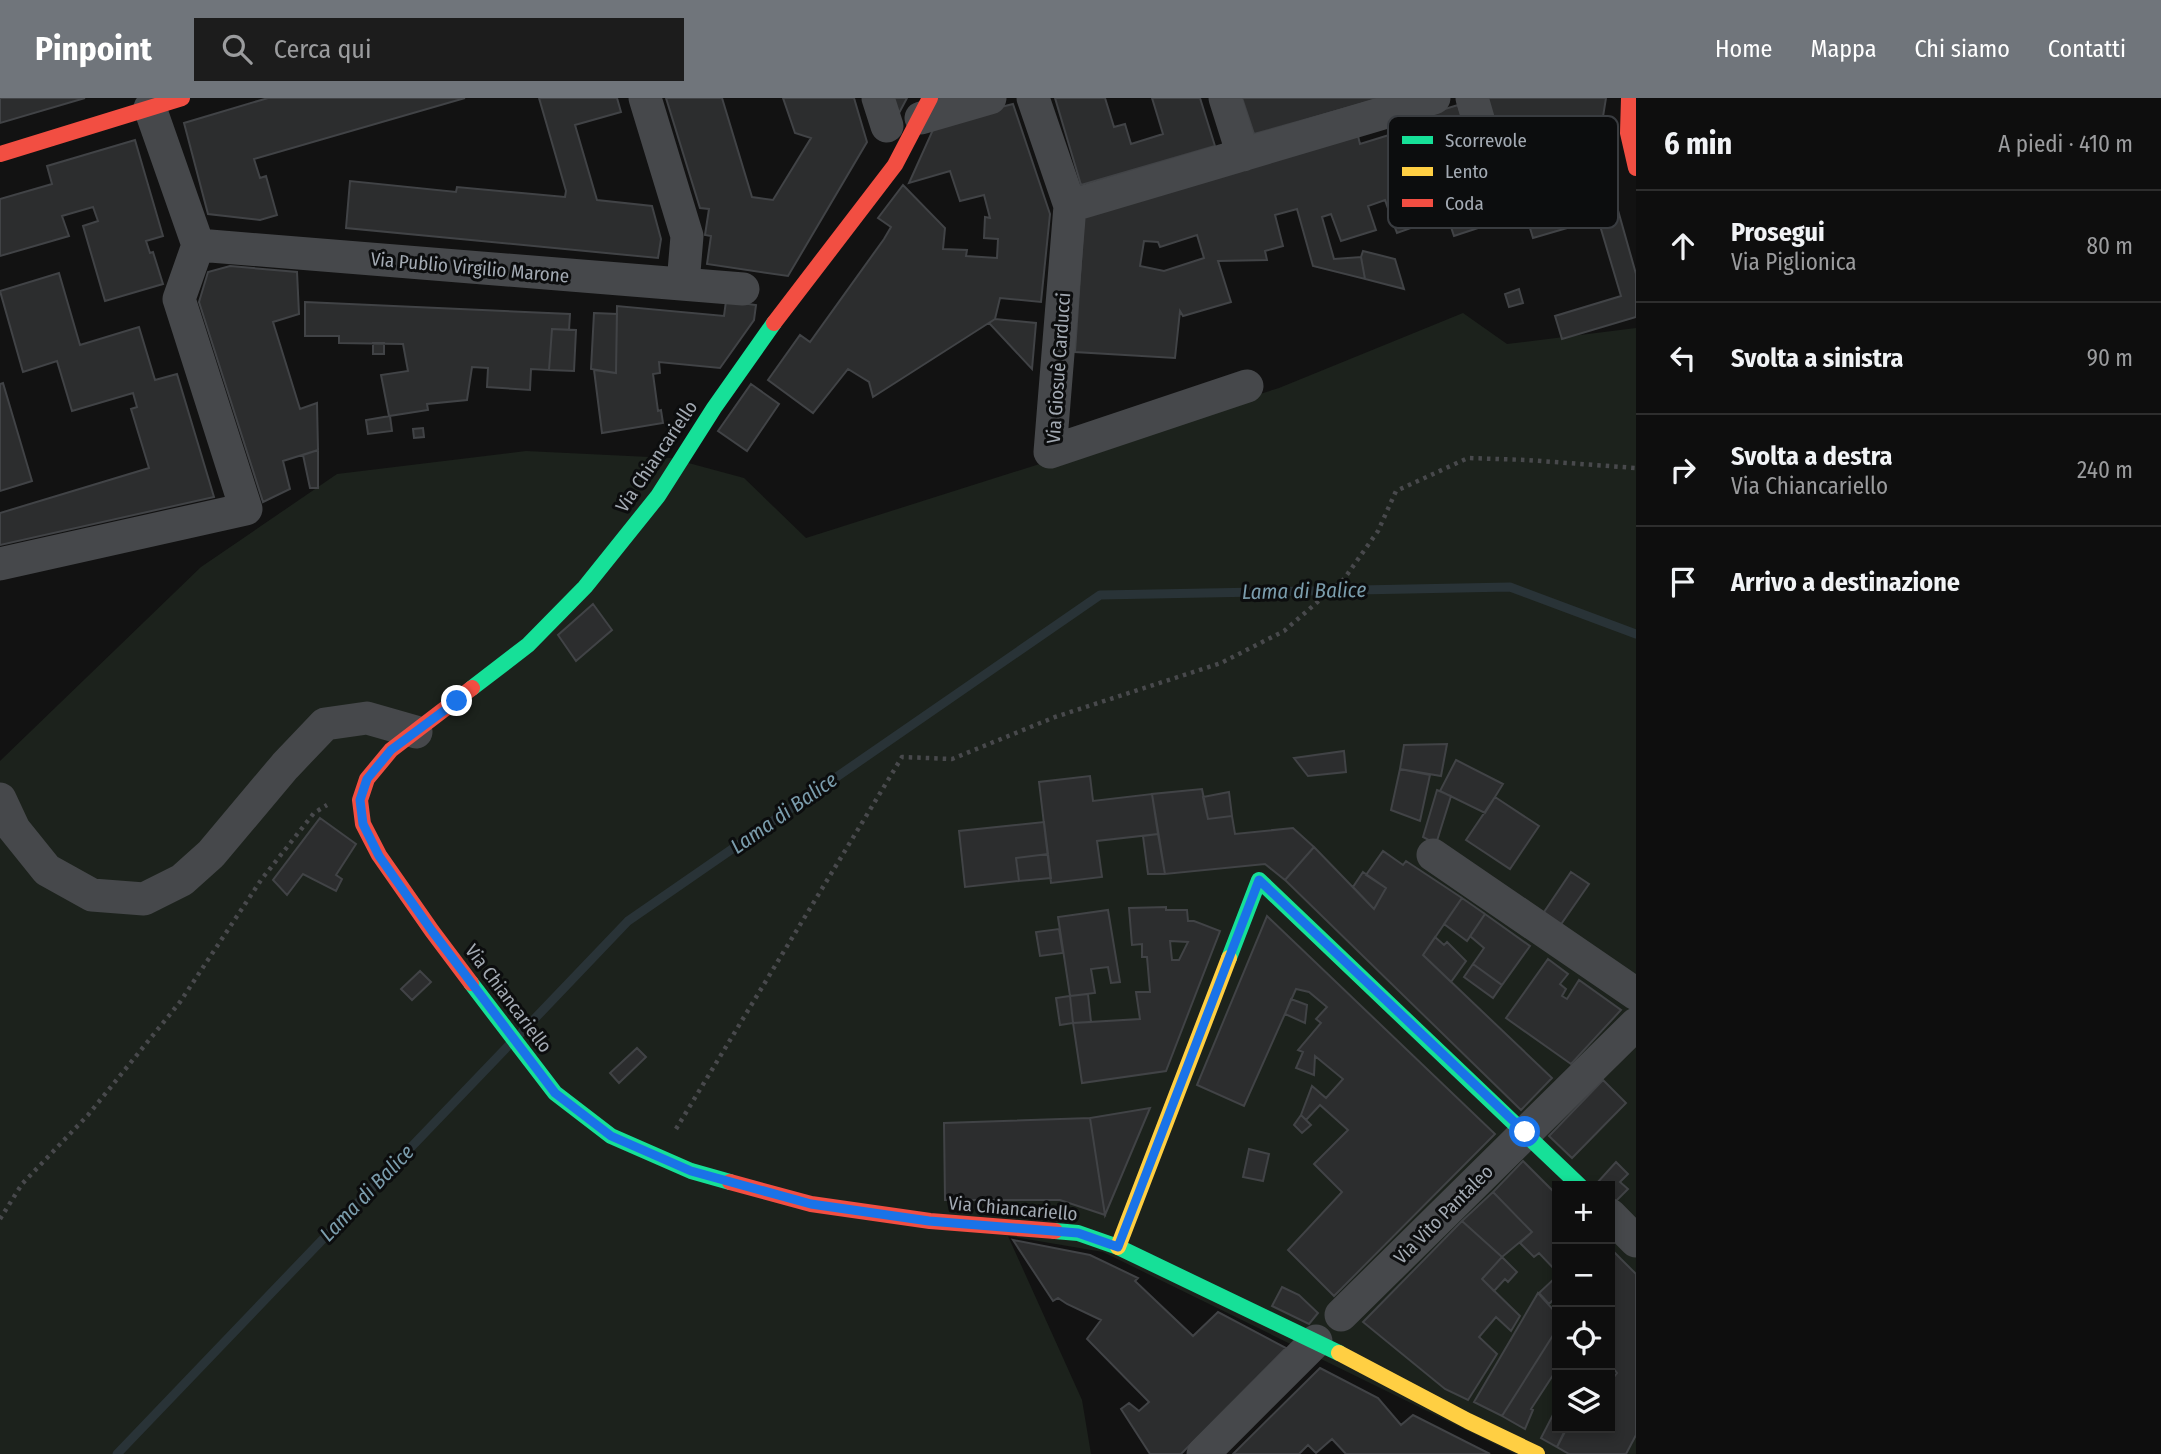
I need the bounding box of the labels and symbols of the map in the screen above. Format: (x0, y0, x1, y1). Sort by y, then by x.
legend (1388, 116, 1618, 228)
text: Scorrevole (1445, 129, 1527, 152)
text: Lento (1445, 160, 1488, 183)
text: Coda (1445, 192, 1484, 215)
street label: Via Publio Virgilio Marone (370, 247, 570, 288)
street label: Via Giosuè Carducci (1042, 292, 1075, 444)
street label: Via Chiancariello (611, 396, 702, 517)
water label: Lama di Balice (1242, 577, 1367, 605)
route end (441, 685, 472, 716)
water label: Lama di Balice (726, 767, 842, 859)
street label: Via Chiancariello (460, 940, 557, 1057)
route start (1509, 1116, 1540, 1147)
water label: Lama di Balice (314, 1139, 420, 1247)
street label: Via Vito Pantaleo (1389, 1160, 1498, 1269)
street label: Via Chiancariello (947, 1191, 1079, 1226)

